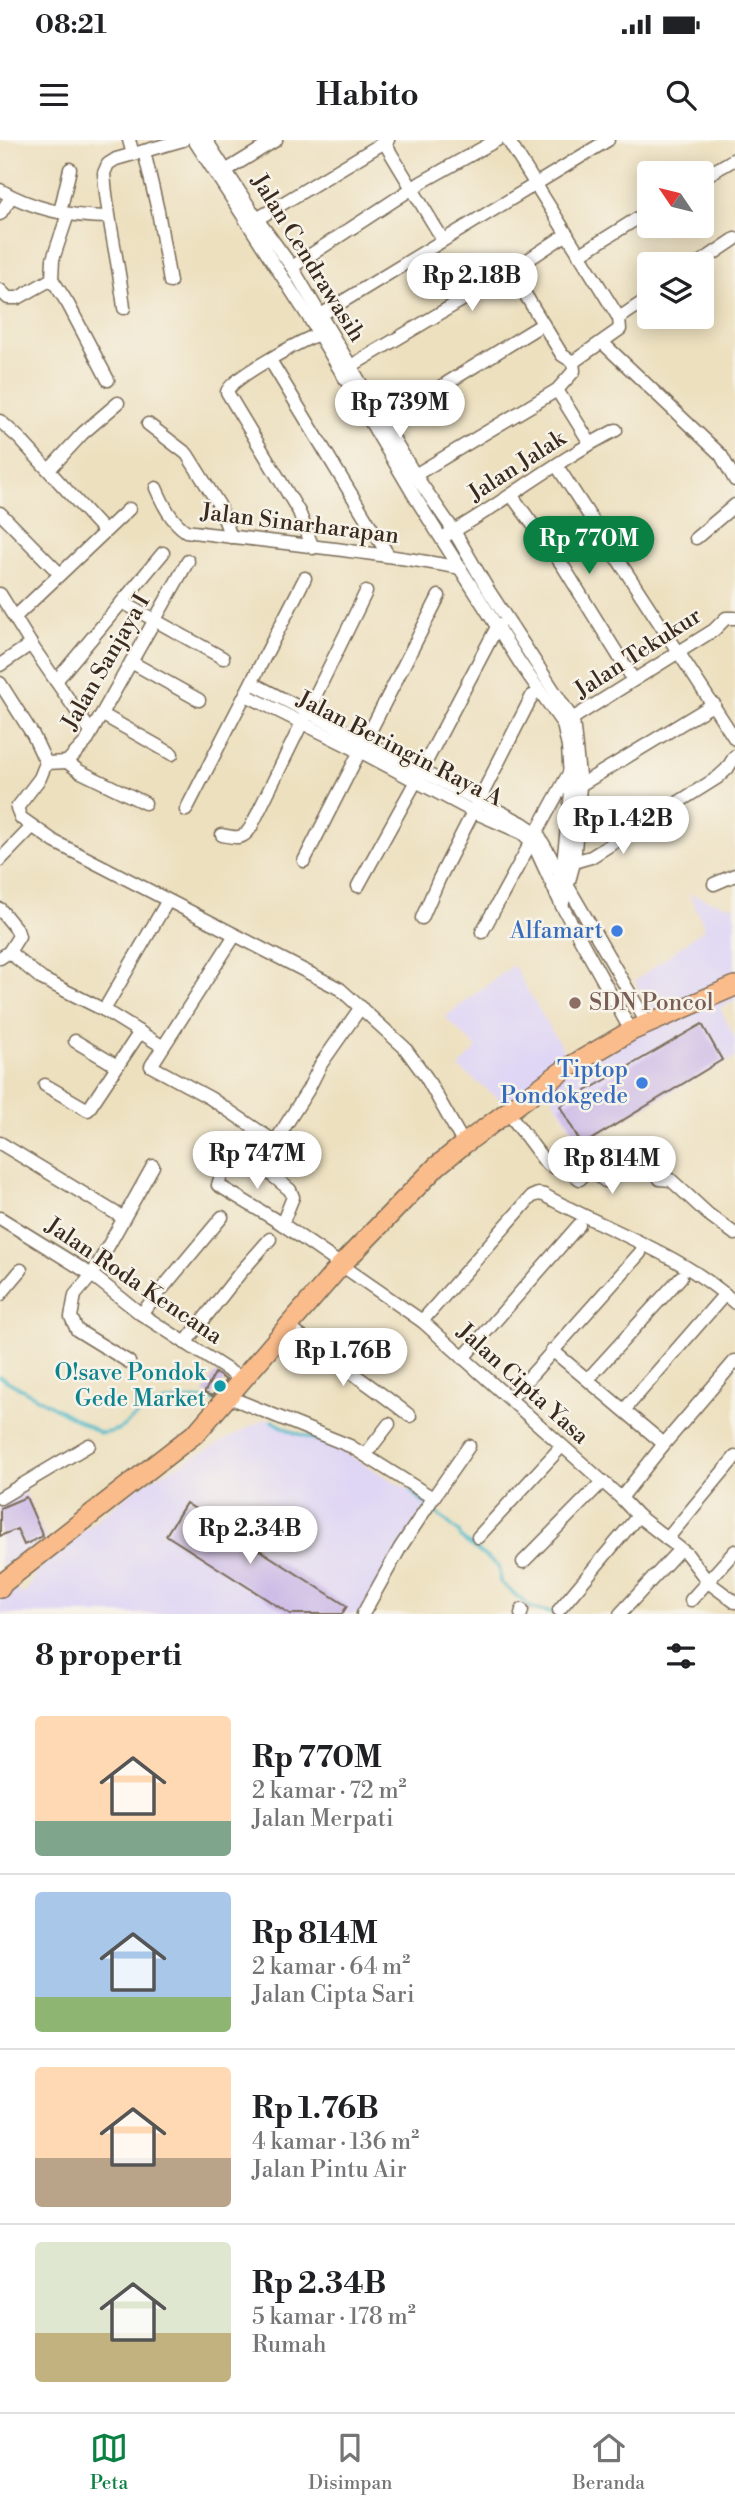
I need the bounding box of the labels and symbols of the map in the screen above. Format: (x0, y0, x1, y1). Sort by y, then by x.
north arrow (637, 161, 714, 238)
street label: Jalan Cendrawasih (245, 168, 371, 347)
pin: Rp 2.18B (400, 254, 544, 313)
pin: Rp 739M (335, 380, 465, 440)
street label: Jalan Jalak (462, 424, 572, 508)
street label: Jalan Sinarharapan (198, 498, 401, 550)
pin: Rp 770M (524, 516, 654, 576)
street label: Jalan Sanjaya I (55, 589, 156, 736)
street label: Jalan Tekukur (569, 602, 707, 705)
street label: Jalan Beringin Raya A (292, 685, 509, 814)
pin: Rp 1.42B (551, 796, 695, 856)
place label: Alfamart (509, 917, 603, 945)
marker: Alfamart (609, 923, 625, 939)
place label: SDN Poncol (589, 989, 714, 1017)
marker: SDN Poncol (567, 995, 583, 1011)
place label: Tiptop Pondokgede (500, 1056, 628, 1110)
marker: Tiptop Pondokgede (634, 1075, 650, 1091)
pin: Rp 747M (192, 1132, 322, 1191)
pin: Rp 814M (547, 1136, 677, 1196)
street label: Jalan Roda Kencana (40, 1211, 228, 1351)
street label: Jalan Cipta Yasa (451, 1317, 595, 1451)
pin: Rp 1.76B (271, 1328, 415, 1388)
place label: O!save Pondok Gede Market (54, 1359, 207, 1413)
marker: O!save Pondok Gede Market (212, 1378, 228, 1394)
pin: Rp 2.34B (178, 1506, 322, 1566)

